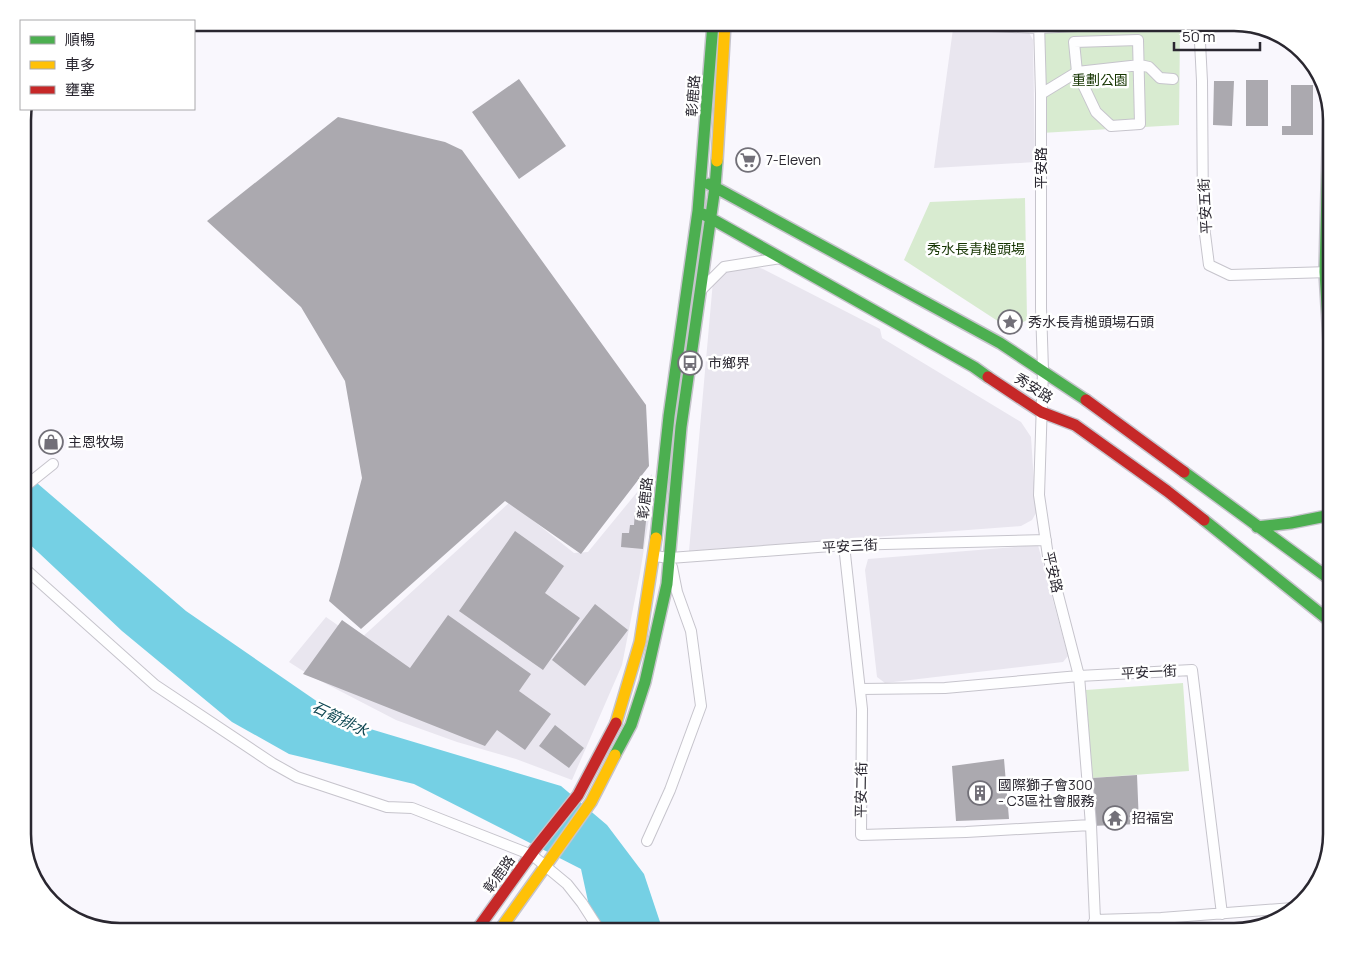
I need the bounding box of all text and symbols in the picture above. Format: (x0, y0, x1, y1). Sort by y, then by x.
legend (20, 20, 195, 110)
scale bar (1174, 20, 1260, 52)
text: 50 m (1182, 26, 1216, 47)
text: 順暢 (65, 29, 95, 50)
text: 車多 (65, 54, 95, 75)
park label: 重劃公園 (1072, 70, 1128, 89)
street label: 彰鹿路 (682, 74, 703, 118)
text: 壅塞 (65, 79, 95, 100)
supermarket icon: 7-Eleven (735, 147, 761, 173)
street label: 平安路 (1031, 147, 1050, 189)
place label: 7-Eleven (766, 150, 821, 169)
street label: 平安五街 (1194, 178, 1215, 234)
park label: 秀水長青槌頭場 (927, 239, 1025, 258)
place icon: 秀水長青槌頭場石頭 (997, 309, 1023, 335)
place label: 秀水長青槌頭場石頭 (1028, 312, 1154, 331)
bus stop icon: 市鄉界 (677, 350, 703, 376)
place label: 市鄉界 (708, 353, 750, 372)
street label: 秀安路 (1011, 368, 1057, 407)
shop icon: 主恩牧場 (38, 429, 64, 455)
place label: 主恩牧場 (68, 432, 124, 451)
street label: 彰鹿路 (633, 476, 656, 520)
street label: 平安三街 (822, 535, 878, 556)
street label: 平安路 (1040, 549, 1067, 594)
street label: 平安一街 (1121, 661, 1177, 682)
water label: 石筍排水 (309, 696, 373, 742)
street label: 平安二街 (851, 762, 870, 818)
place label: 國際獅子會300 - C3區社會服務 (998, 775, 1094, 810)
building icon: 國際獅子會300 - C3區社會服務 (967, 780, 993, 806)
temple icon: 招福宮 (1102, 805, 1128, 831)
place label: 招福宮 (1132, 808, 1174, 827)
street label: 彰鹿路 (479, 851, 519, 896)

